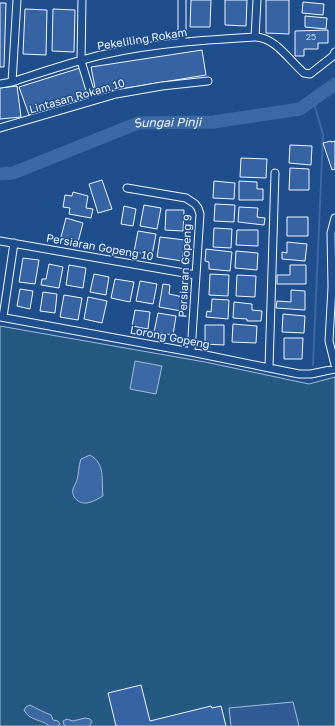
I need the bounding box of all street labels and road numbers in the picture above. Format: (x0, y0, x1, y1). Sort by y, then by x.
street label: Pekeliling Rokam (96, 25, 188, 52)
street label: Lintasan Rokam 10 (27, 76, 126, 115)
street label: Persiaran Gopeng 9 (175, 214, 194, 318)
street label: Persiaran Gopeng 10 (45, 231, 155, 262)
street label: Lorong Gopeng (129, 322, 211, 351)

